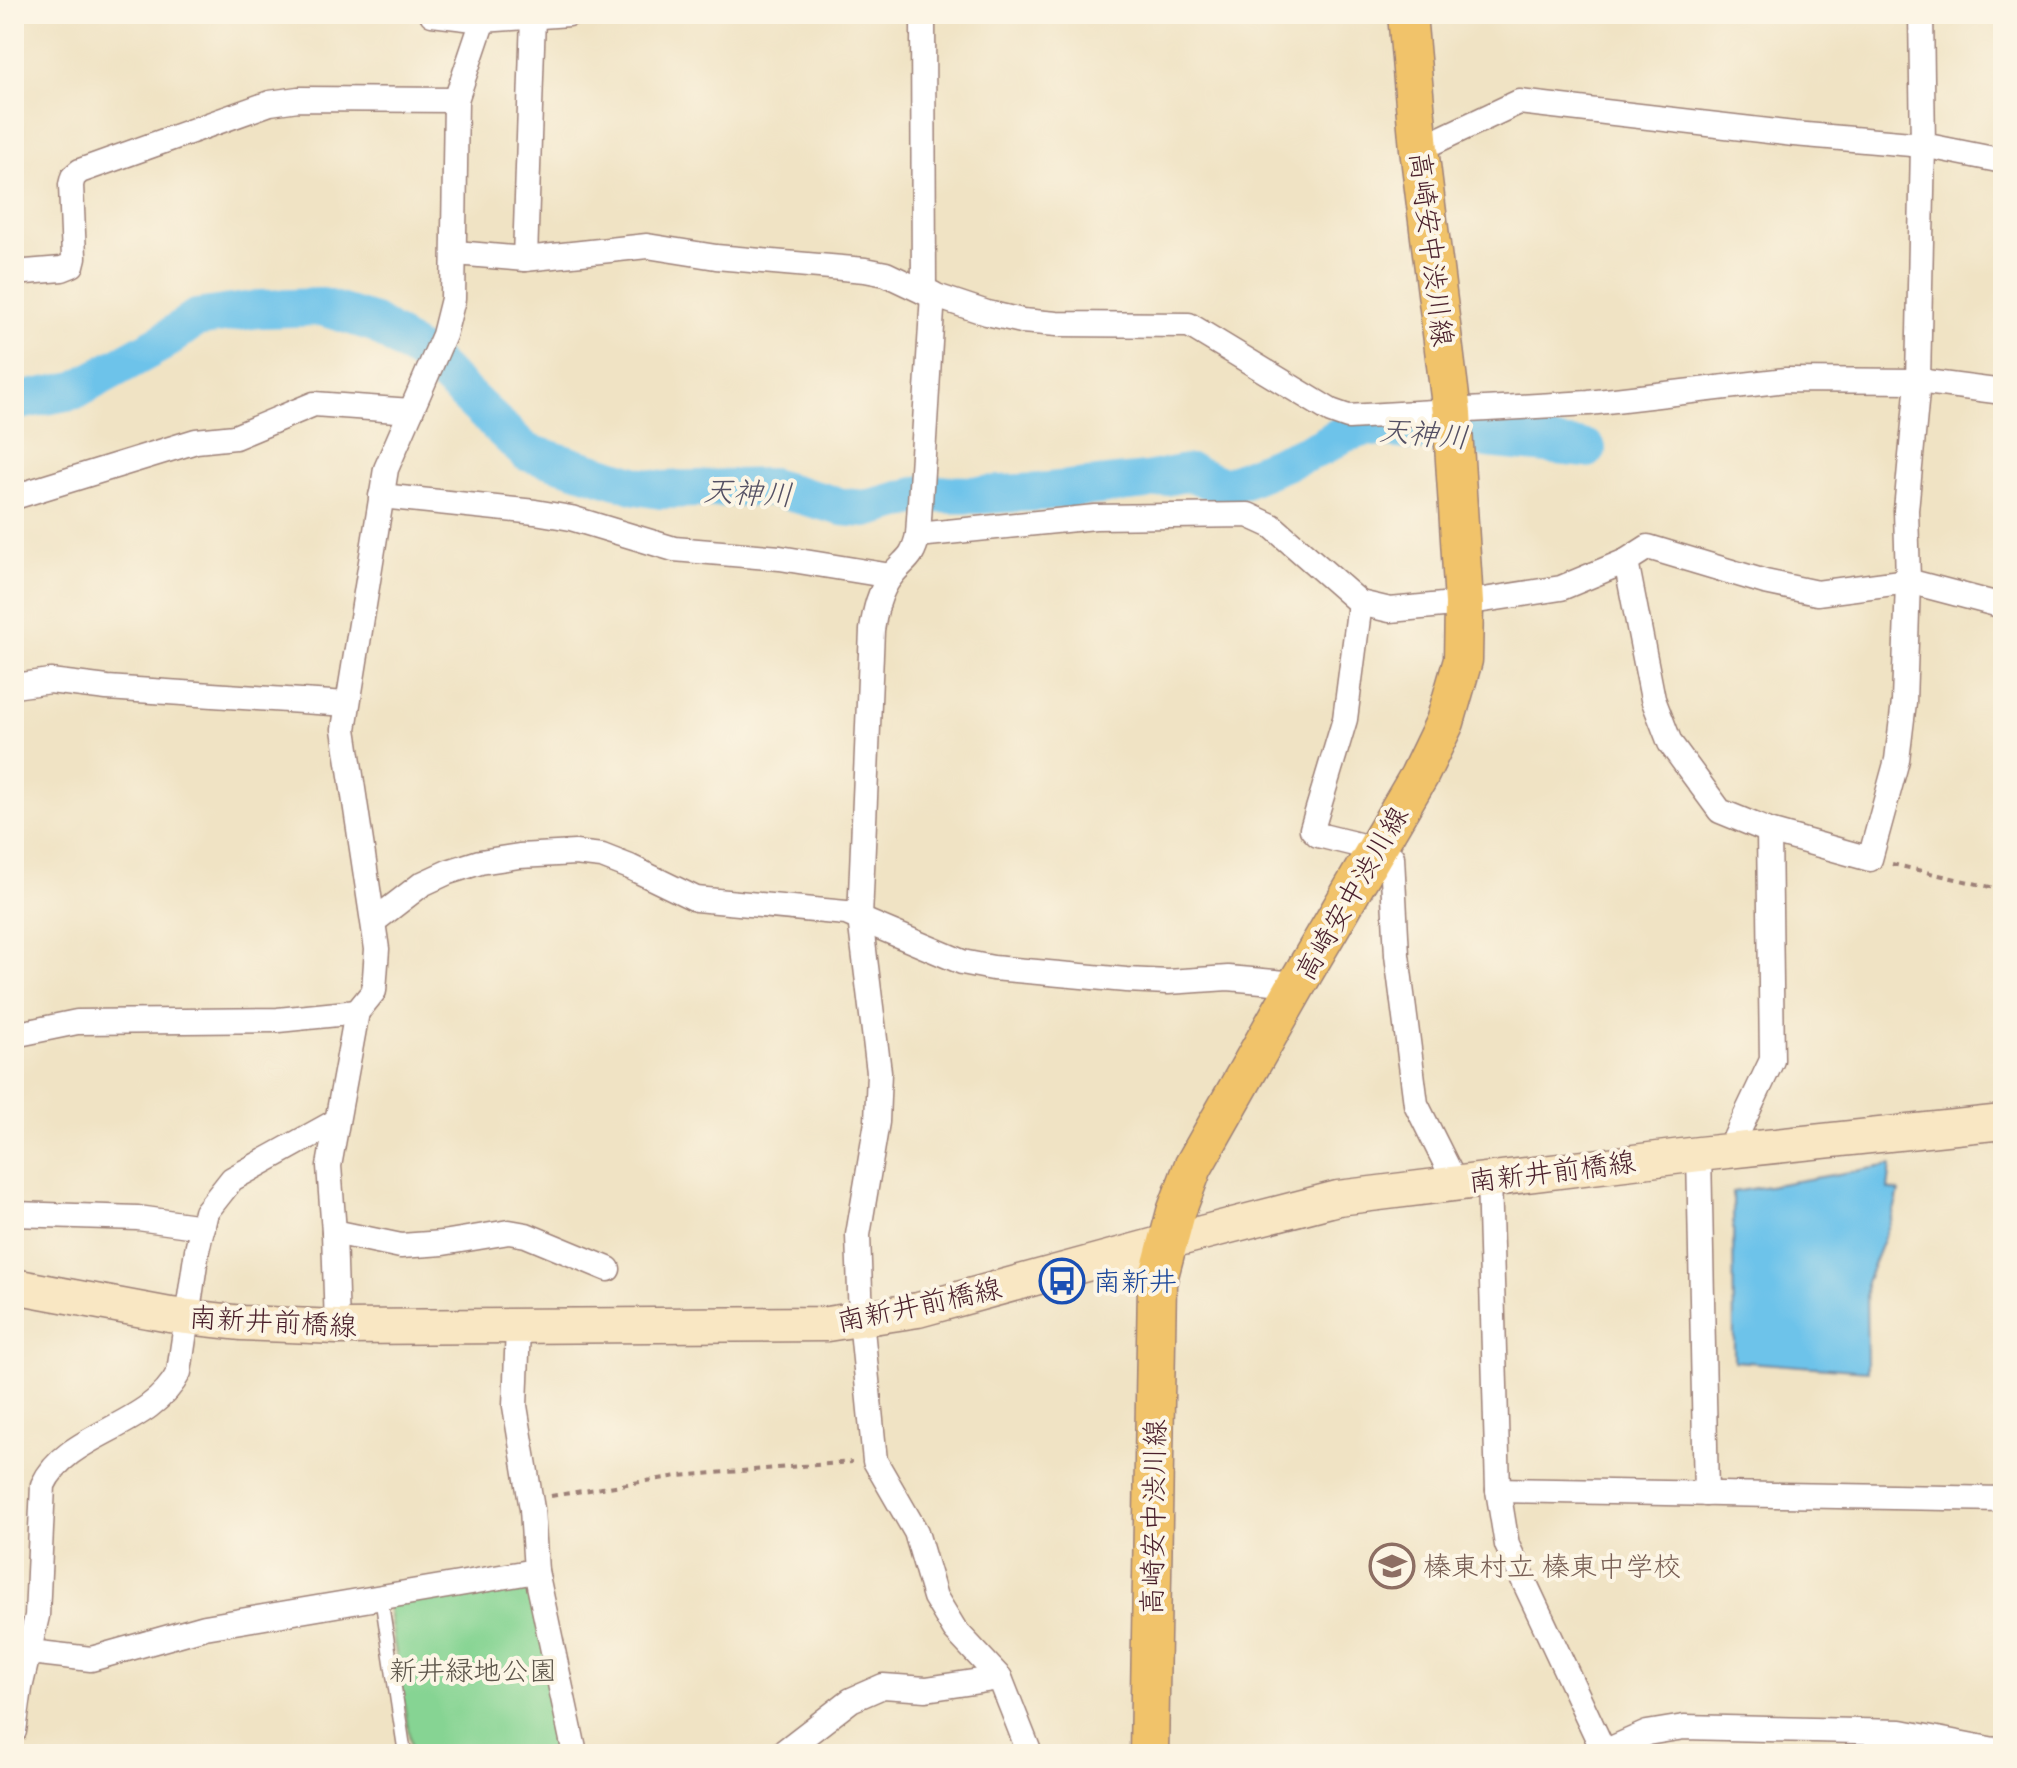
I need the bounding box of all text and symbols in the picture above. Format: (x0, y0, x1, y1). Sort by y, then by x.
street label: 高崎安中渋川線 (1401, 149, 1463, 349)
water label: 天神川 (1377, 409, 1471, 457)
water label: 天神川 (702, 470, 794, 514)
street label: 高崎安中渋川線 (1286, 799, 1416, 987)
street label: 南新井前橋線 (1466, 1142, 1638, 1200)
bus stop icon: 南新井 (1038, 1257, 1086, 1305)
place label: 南新井 (1093, 1262, 1177, 1300)
street label: 南新井前橋線 (833, 1268, 1005, 1340)
street label: 南新井前橋線 (188, 1298, 358, 1344)
street label: 高崎安中渋川線 (1132, 1419, 1174, 1615)
school or university icon: 榛東村立 榛東中学校 (1368, 1542, 1416, 1590)
place label: 榛東村立 榛東中学校 (1423, 1547, 1681, 1585)
park label: 新井緑地公園 (389, 1651, 557, 1689)

